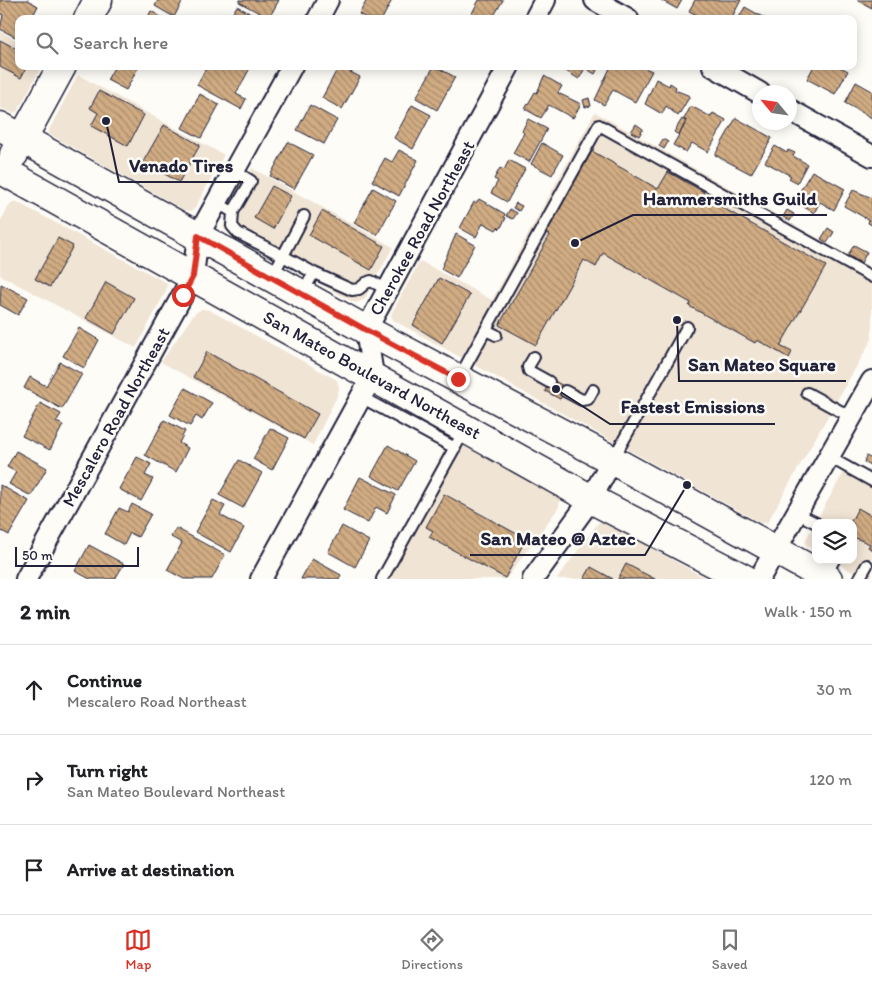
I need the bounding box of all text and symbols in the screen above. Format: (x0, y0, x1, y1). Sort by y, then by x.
search box (15, 15, 857, 70)
icon: search (33, 29, 61, 57)
text: Search here (73, 31, 168, 54)
north arrow (752, 85, 797, 130)
street label: Cherokee Road Northeast (365, 136, 479, 319)
callout: Venado Tires (119, 148, 243, 182)
text: Venado Tires (129, 154, 234, 177)
callout: Hammersmiths Guild (633, 181, 827, 215)
text: Hammersmiths Guild (643, 187, 817, 210)
route start (172, 284, 195, 307)
street label: San Mateo Boulevard Northeast (259, 306, 485, 444)
street label: Mescalero Road Northeast (57, 323, 175, 511)
callout: San Mateo Square (679, 347, 846, 381)
text: San Mateo Square (688, 353, 836, 376)
route end (447, 368, 470, 391)
callout: Fastest Emissions (610, 390, 775, 424)
text: Fastest Emissions (621, 395, 766, 418)
map controls (812, 519, 857, 564)
button: layers (812, 519, 857, 564)
callout: San Mateo @ Aztec (470, 521, 645, 555)
text: San Mateo @ Aztec (480, 527, 636, 550)
scale bar (15, 544, 139, 567)
text: 50 m (22, 547, 53, 564)
text: 2 min (20, 599, 70, 624)
text: Walk · 150 m (764, 602, 852, 621)
text: Continue (67, 669, 142, 692)
icon: ahead (20, 676, 48, 704)
text: 30 m (816, 680, 852, 699)
text: Mescalero Road Northeast (67, 692, 247, 711)
text: Turn right (67, 759, 148, 782)
icon: right (20, 766, 48, 794)
text: 120 m (809, 770, 852, 789)
text: San Mateo Boulevard Northeast (67, 782, 285, 801)
icon: arrive (20, 856, 48, 884)
text: Arrive at destination (67, 858, 234, 881)
tab: Map (124, 926, 152, 973)
tab: Directions (401, 926, 463, 973)
tab: Saved (712, 926, 748, 973)

